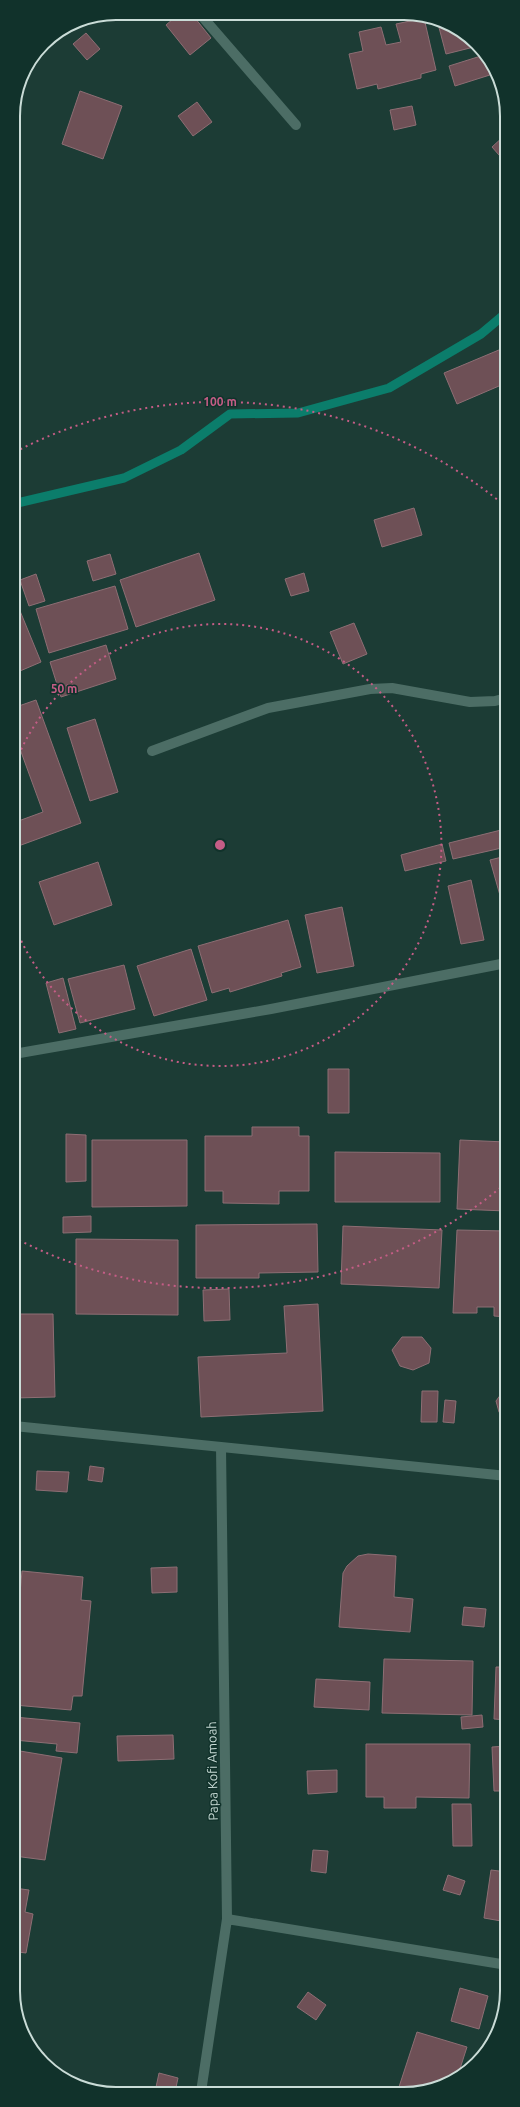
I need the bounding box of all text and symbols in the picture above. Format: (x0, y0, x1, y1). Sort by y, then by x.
text: 100 m (203, 395, 237, 408)
text: 50 m (51, 682, 77, 695)
centre of rings (213, 838, 227, 852)
street label: Papa Kofi Amoah (204, 1721, 220, 1821)

